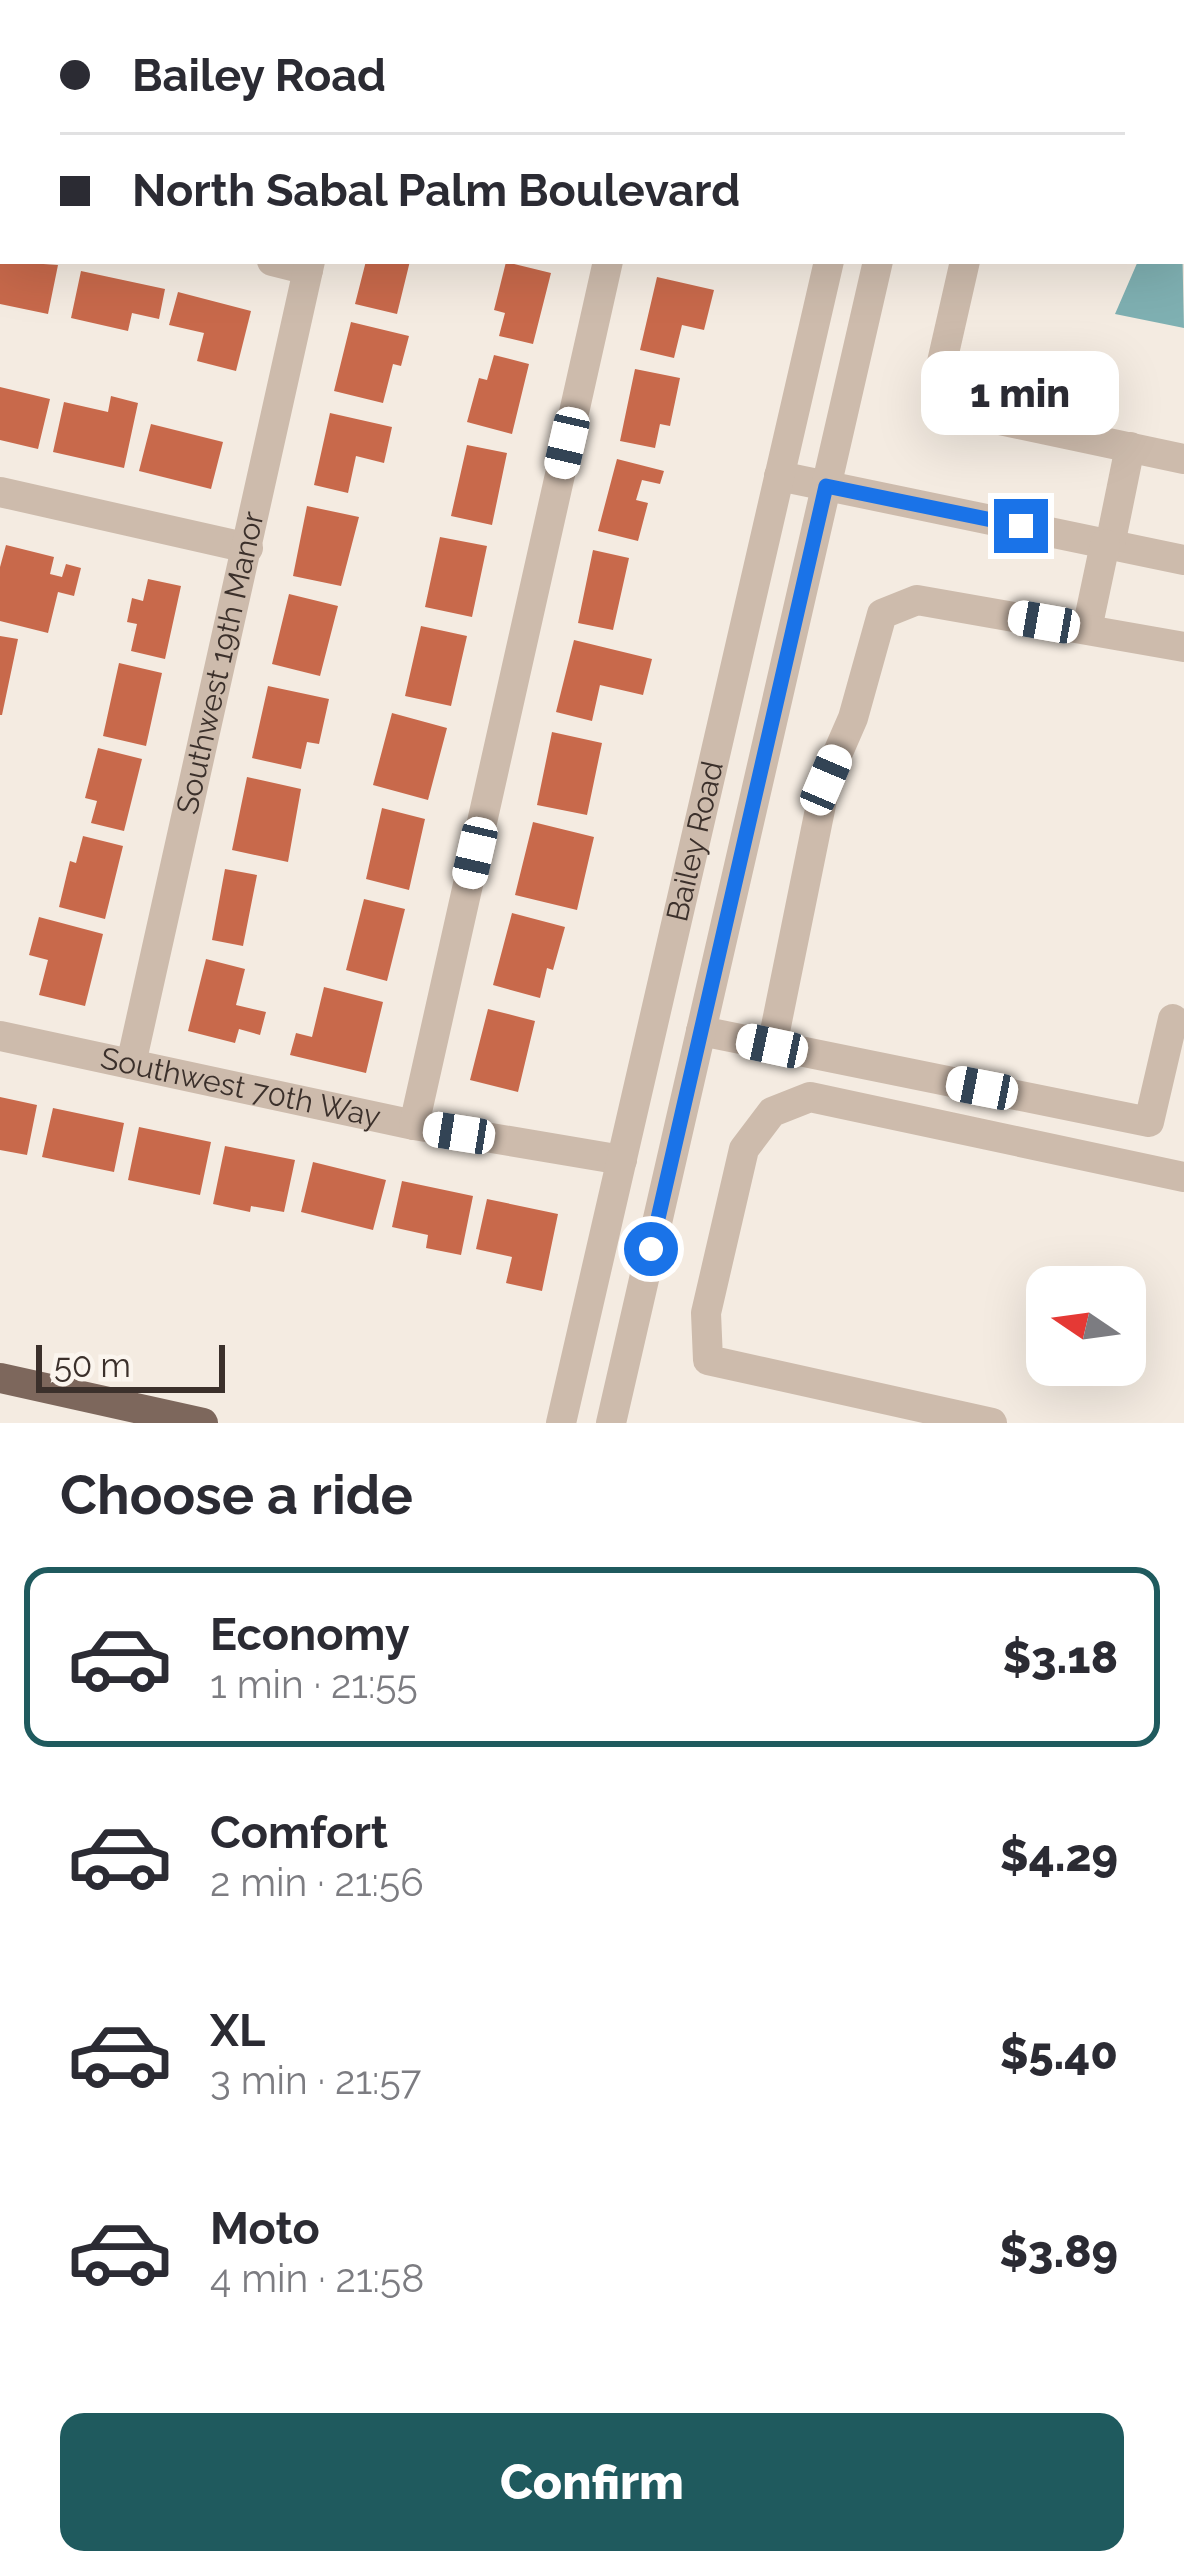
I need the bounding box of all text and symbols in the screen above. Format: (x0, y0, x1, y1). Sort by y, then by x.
text: Bailey Road (132, 49, 386, 102)
text: North Sabal Palm Boulevard (132, 164, 740, 217)
callout: 1 min (922, 352, 1120, 436)
text: 1 min (970, 370, 1070, 416)
car (541, 404, 593, 482)
route end (994, 499, 1048, 553)
street label: Southwest 19th Manor (169, 508, 271, 817)
car (1005, 598, 1083, 646)
car (795, 740, 857, 820)
street label: Bailey Road (659, 758, 730, 925)
car (449, 814, 501, 892)
car (733, 1021, 811, 1071)
street label: Southwest 70th Way (98, 1040, 384, 1134)
car (943, 1063, 1021, 1113)
car (421, 1110, 497, 1156)
route start (624, 1222, 678, 1276)
north arrow (1026, 1266, 1146, 1386)
map controls (1026, 1266, 1146, 1386)
scale bar (36, 1339, 225, 1392)
text: 50 m (54, 1346, 131, 1385)
text: Choose a ride (60, 1463, 413, 1527)
icon: car (66, 1603, 174, 1711)
text: Economy (210, 1608, 410, 1661)
text: $3.18 (1003, 1631, 1118, 1684)
text: 1 min · 21:55 (210, 1661, 418, 1707)
icon: car (66, 1801, 174, 1909)
text: Comfort (210, 1806, 388, 1859)
text: $4.29 (1000, 1829, 1118, 1882)
text: 2 min · 21:56 (210, 1859, 424, 1905)
icon: car (66, 1999, 174, 2107)
text: XL (210, 2004, 265, 2057)
text: $5.40 (1000, 2027, 1118, 2080)
text: 3 min · 21:57 (210, 2057, 421, 2103)
icon: car (66, 2197, 174, 2305)
text: Moto (210, 2202, 320, 2255)
text: $3.89 (999, 2225, 1118, 2278)
text: 4 min · 21:58 (210, 2255, 424, 2301)
button: Confirm (60, 2413, 1124, 2551)

